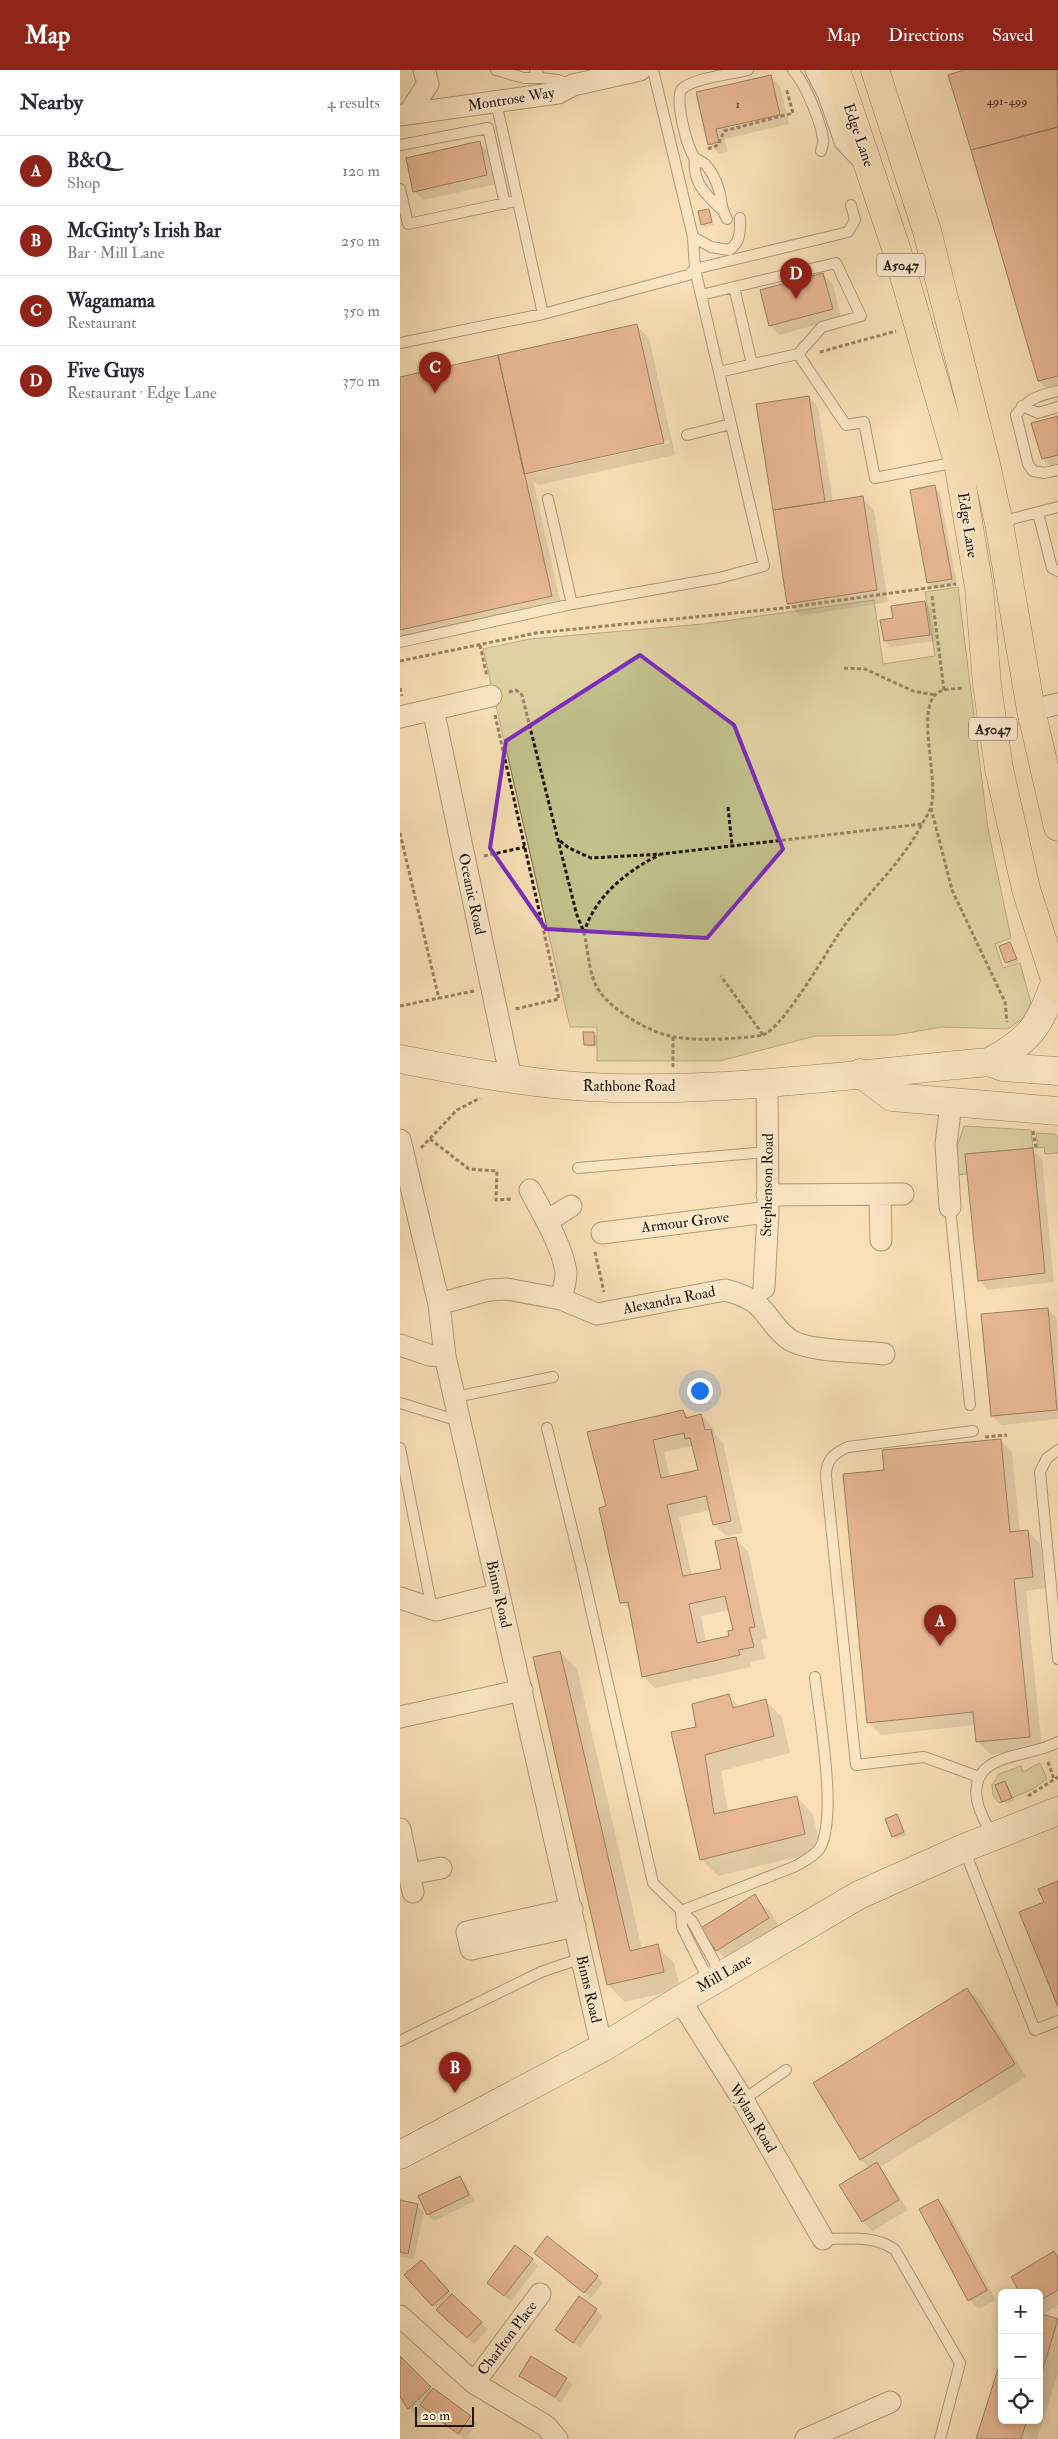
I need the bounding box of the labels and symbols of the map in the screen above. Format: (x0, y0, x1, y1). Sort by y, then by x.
street label: Montrose Way (466, 83, 556, 116)
house number: 491-499 (987, 94, 1027, 109)
house number: 1 (736, 97, 740, 112)
street label: Edge Lane (839, 101, 878, 169)
road number: A5047 (877, 254, 925, 276)
pin: D (780, 258, 812, 299)
pin: C (419, 352, 451, 393)
street label: Edge Lane (953, 491, 982, 559)
road number: A5047 (969, 718, 1017, 741)
street label: Oceanic Road (454, 852, 490, 937)
street label: Rathbone Road (583, 1077, 676, 1096)
street label: Stephenson Road (757, 1133, 779, 1237)
street label: Armour Grove (639, 1208, 730, 1237)
street label: Alexandra Road (620, 1282, 718, 1319)
your location (687, 1378, 713, 1404)
street label: Binns Road (482, 1558, 516, 1630)
pin: A (924, 1605, 956, 1646)
street label: Mill Lane (693, 1950, 755, 1997)
street label: Binns Road (572, 1953, 606, 2025)
pin: B (439, 2052, 471, 2093)
street label: Wylam Road (724, 2079, 781, 2157)
street label: Charlton Place (473, 2297, 542, 2379)
scale bar (415, 2404, 474, 2427)

